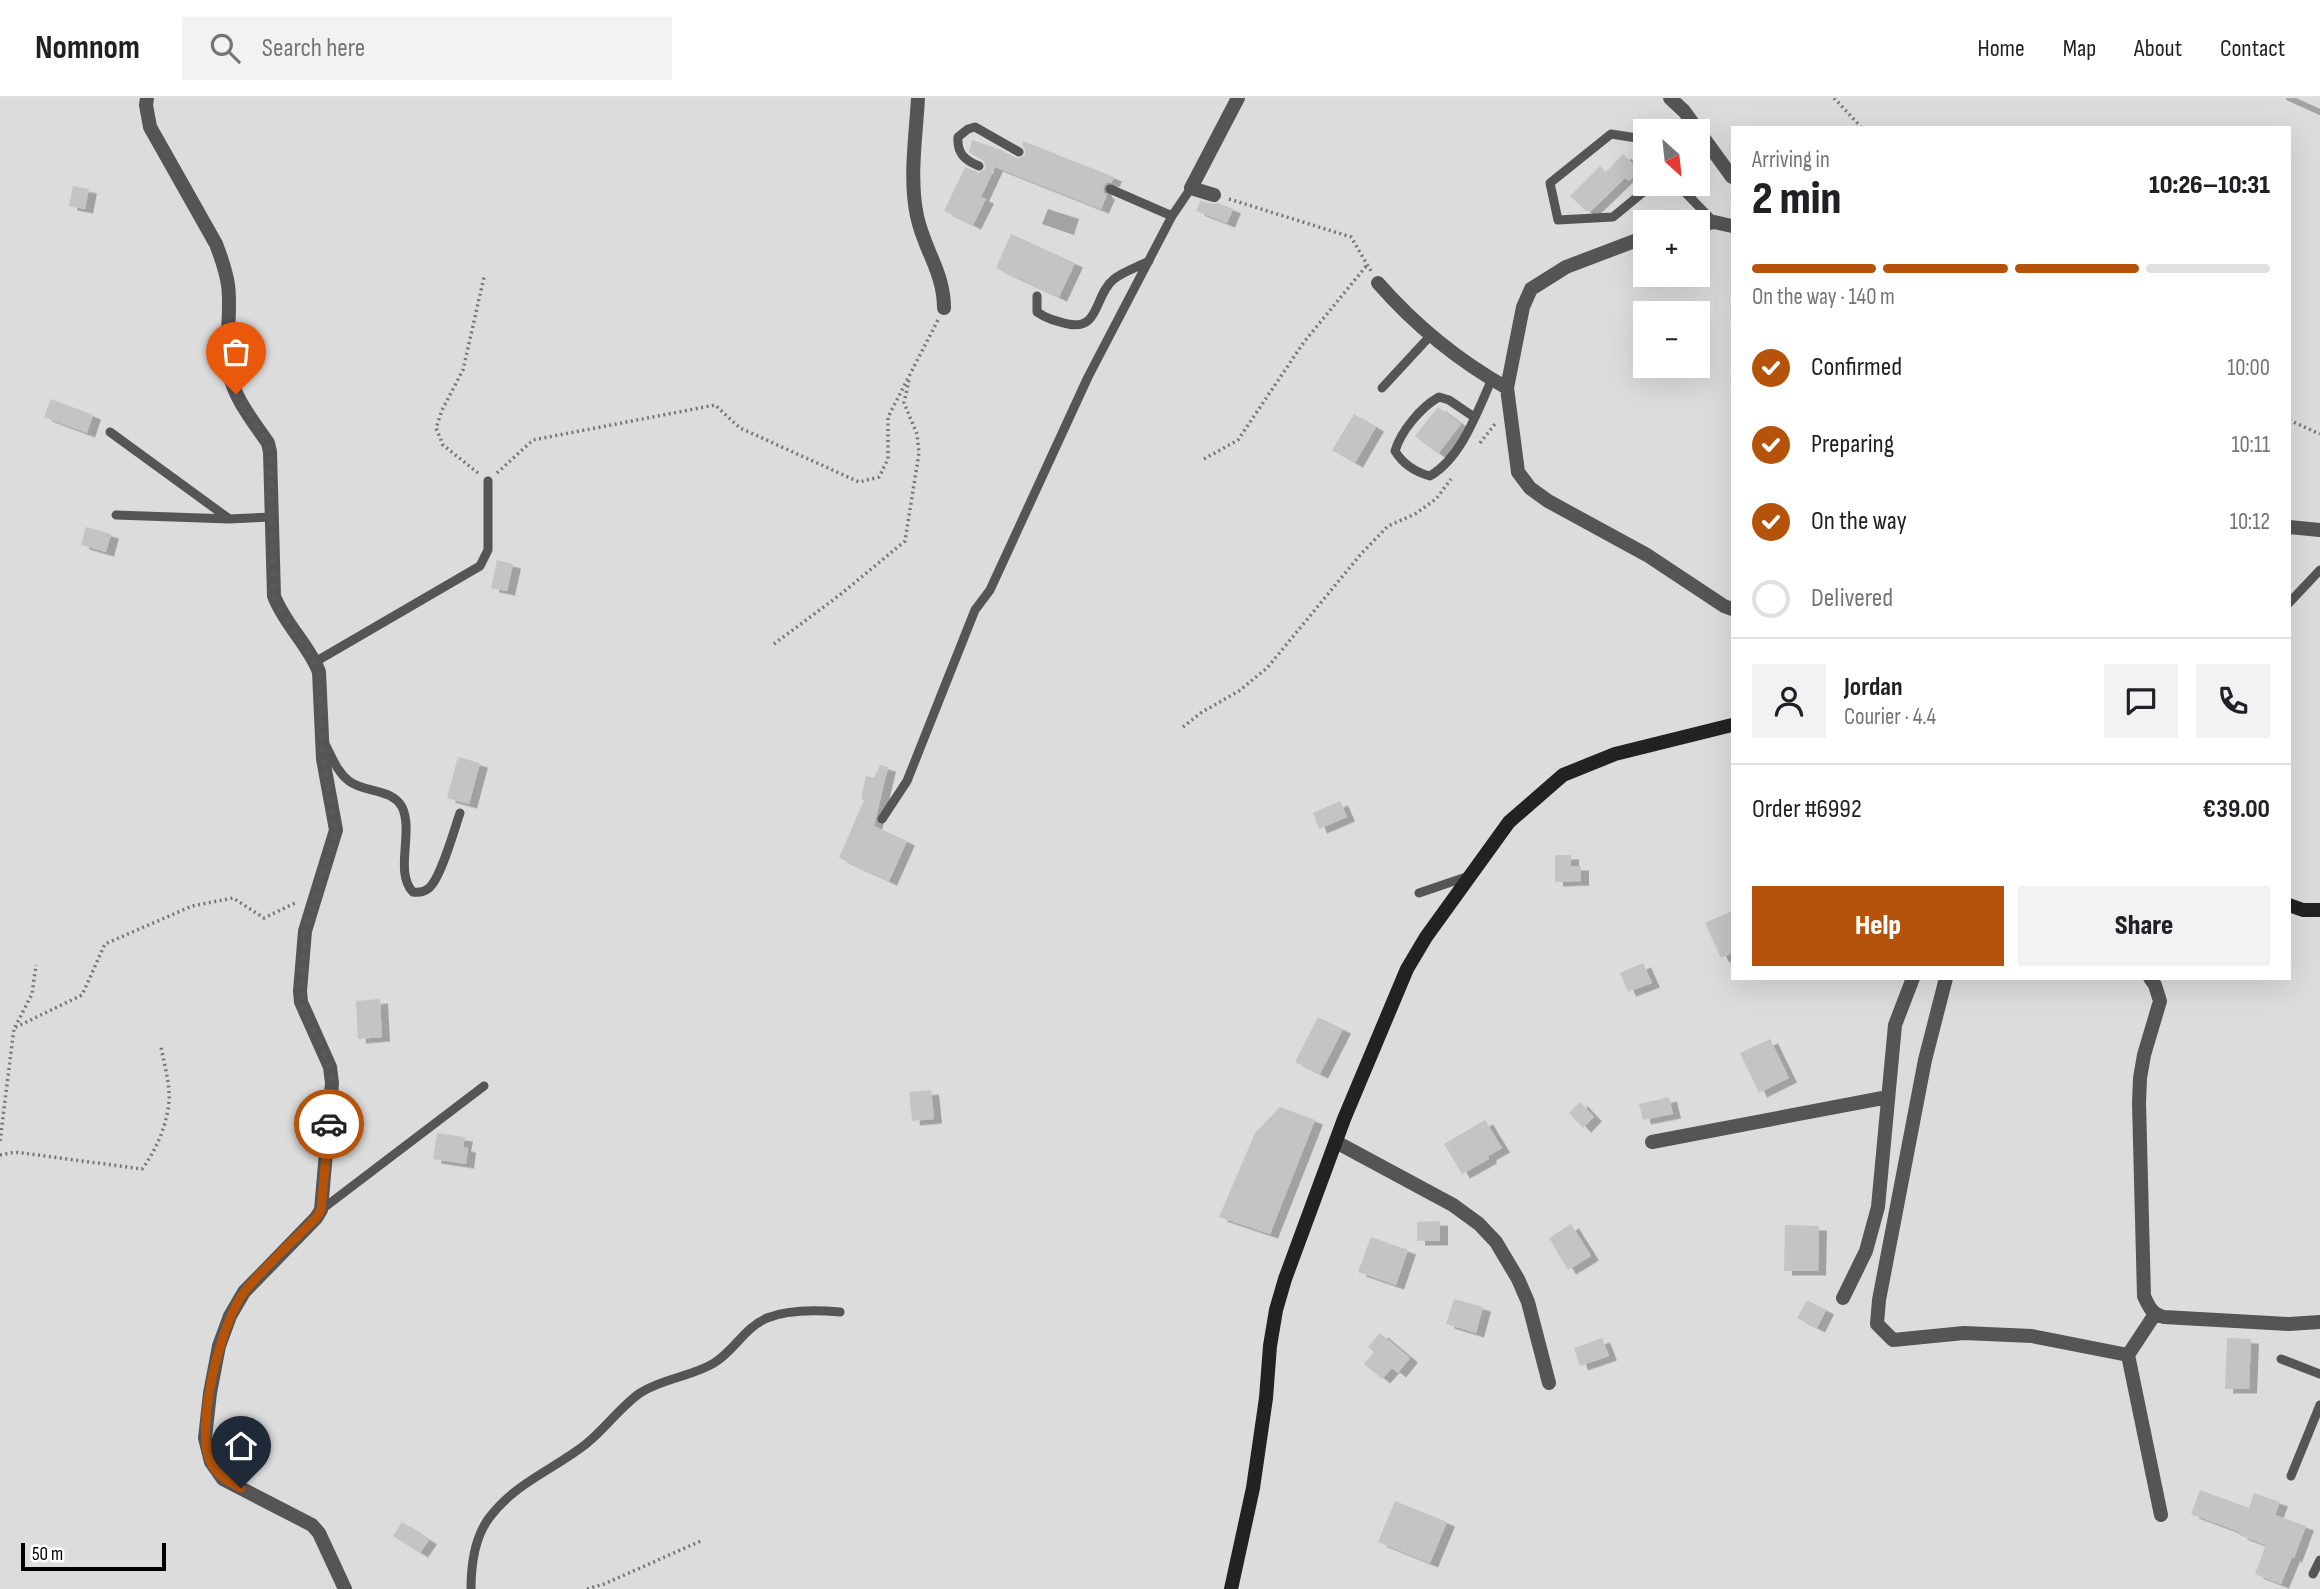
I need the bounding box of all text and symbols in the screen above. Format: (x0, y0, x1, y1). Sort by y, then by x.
search box (182, 17, 672, 80)
text: Nomnom (35, 28, 140, 68)
icon: search (206, 29, 244, 67)
text: Search here (262, 33, 365, 64)
text: Home (1977, 34, 2025, 63)
text: Map (2063, 34, 2096, 63)
text: About (2134, 34, 2182, 63)
text: Contact (2220, 34, 2285, 63)
north arrow (1633, 119, 1710, 196)
map controls (1633, 119, 1710, 378)
text: Arriving in (1752, 146, 1830, 174)
text: 10:26–10:31 (2149, 170, 2270, 201)
text: 2 min (1752, 172, 1841, 227)
button: + (1633, 210, 1710, 287)
text: On the way · 140 m (1752, 283, 1895, 311)
button: − (1633, 301, 1710, 378)
pin (206, 322, 266, 394)
icon: bag (217, 333, 255, 371)
icon: check (1752, 349, 1790, 387)
text: Confirmed (1811, 352, 1902, 383)
text: 10:00 (2227, 354, 2270, 382)
icon: check (1752, 426, 1790, 464)
text: Preparing (1811, 429, 1894, 460)
text: 10:11 (2232, 431, 2270, 459)
icon: check (1752, 503, 1790, 541)
text: On the way (1811, 506, 1907, 537)
text: 10:12 (2230, 508, 2270, 536)
text: Delivered (1811, 583, 1893, 614)
button: person (1752, 664, 1826, 738)
button: chat (2104, 664, 2178, 738)
button: phone (2196, 664, 2270, 738)
text: Jordan (1844, 672, 1902, 703)
text: Courier · 4.4 (1844, 703, 1936, 731)
text: Order #6992 (1752, 794, 1862, 825)
text: €39.00 (2203, 794, 2270, 825)
button: Help (1752, 886, 2004, 966)
button: Share (2018, 886, 2270, 966)
courier (294, 1089, 364, 1159)
icon: car (310, 1105, 348, 1143)
pin (211, 1416, 271, 1488)
icon: home (222, 1427, 260, 1465)
scale bar (21, 1540, 166, 1572)
text: 50 m (32, 1543, 63, 1566)

